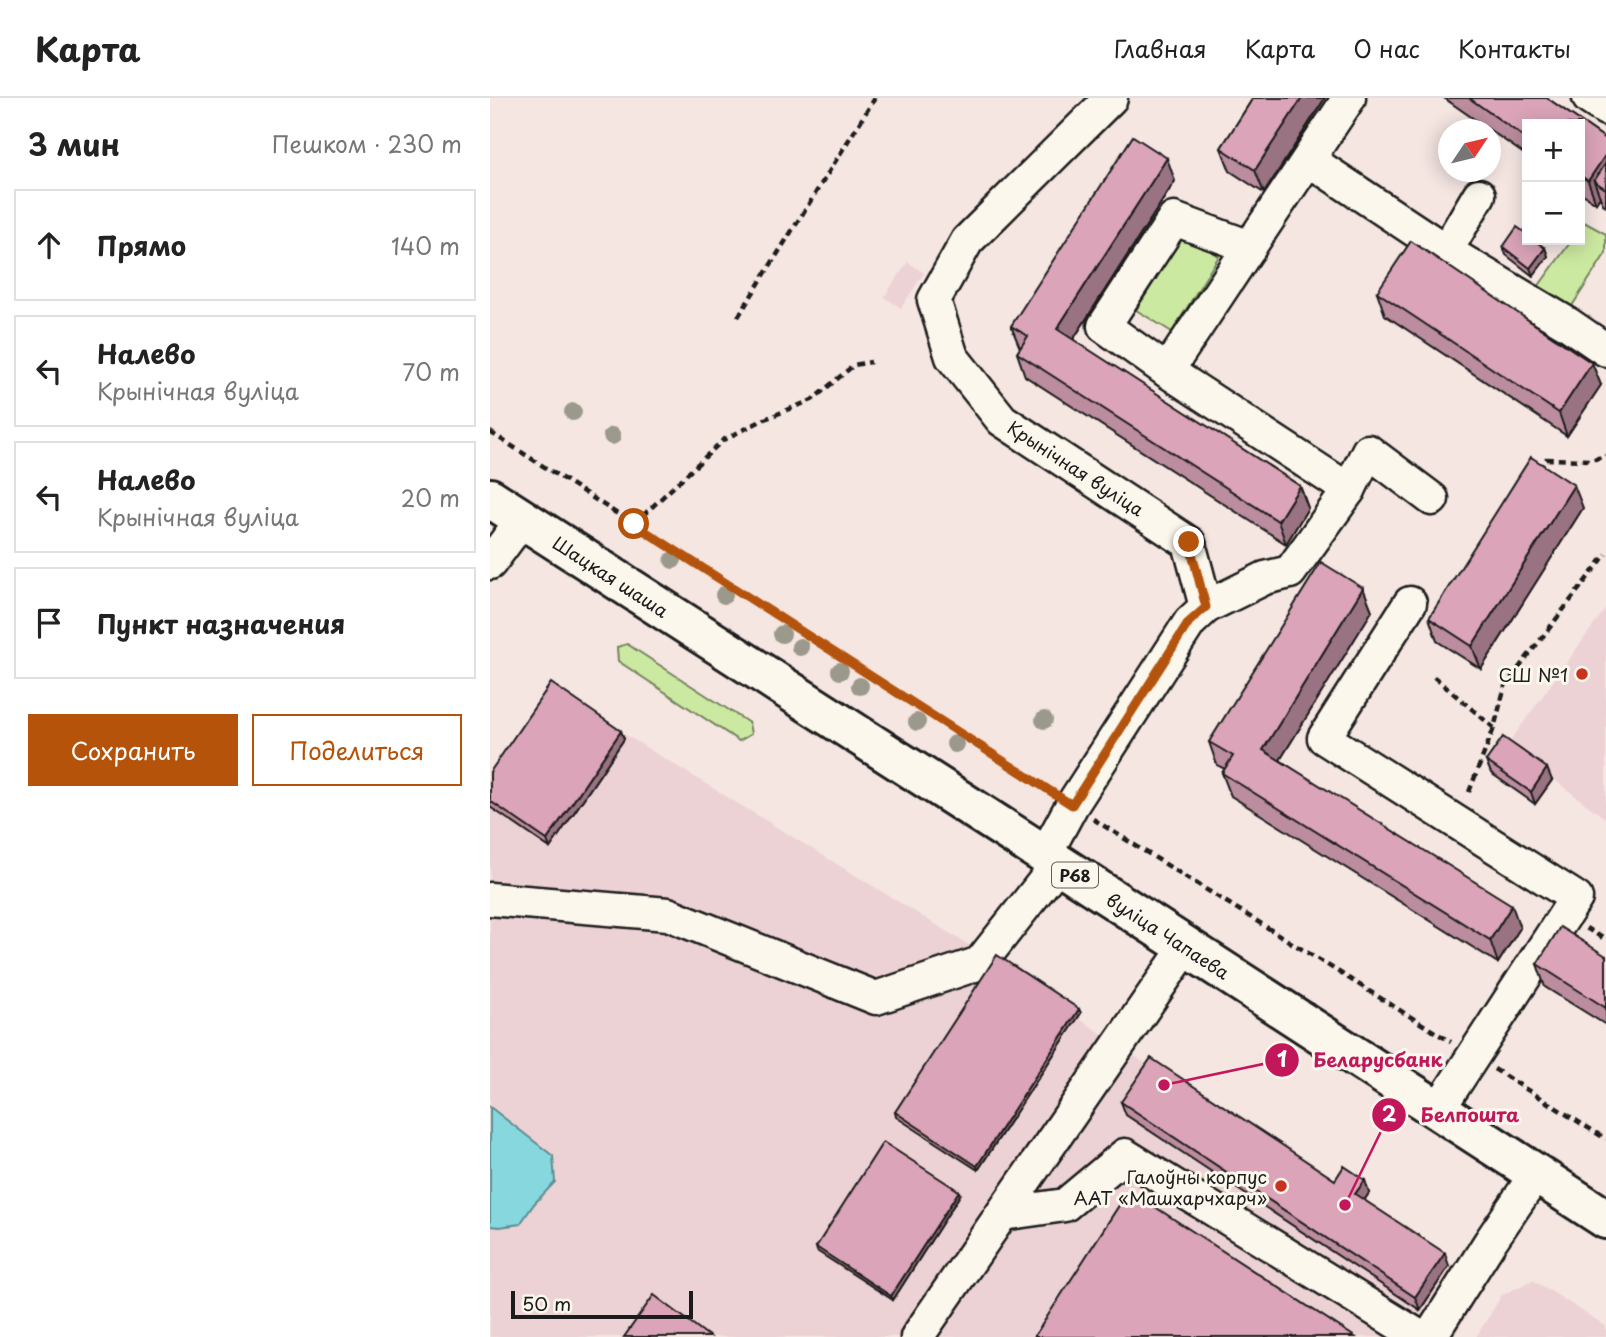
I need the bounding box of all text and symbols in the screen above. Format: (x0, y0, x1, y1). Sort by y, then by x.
text: Карта (35, 23, 141, 73)
text: Главная (1114, 30, 1207, 66)
text: Карта (1245, 30, 1315, 66)
text: О нас (1353, 30, 1420, 66)
text: Контакты (1458, 30, 1571, 66)
north arrow (1438, 119, 1501, 182)
map controls (1522, 119, 1585, 245)
button: + (1522, 119, 1585, 182)
text: 3 мин (28, 121, 120, 166)
text: Пешком · 230 m (272, 126, 462, 161)
button: − (1522, 182, 1585, 245)
icon: ahead (30, 226, 68, 264)
text: Прямо (97, 226, 186, 265)
text: 140 m (391, 228, 460, 263)
text: Налево (97, 334, 195, 373)
icon: left (30, 352, 68, 390)
text: 70 m (402, 354, 460, 389)
text: Крынічная вуліца (97, 373, 299, 408)
street label: Крынічная вуліца (1002, 414, 1150, 522)
text: Налево (97, 460, 195, 499)
icon: left (30, 478, 68, 516)
text: 20 m (401, 480, 460, 515)
text: Крынічная вуліца (97, 499, 299, 534)
route start (618, 508, 649, 539)
route end (1173, 526, 1204, 557)
street label: Шацкая шаша (548, 529, 675, 624)
icon: arrive (30, 604, 68, 642)
text: Пункт назначения (97, 604, 345, 643)
place label: СШ №1 (1498, 661, 1568, 688)
marker: СШ №1 (1574, 666, 1590, 682)
button: Сохранить (28, 714, 238, 786)
button: Поделиться (252, 714, 462, 786)
road number: Р68 (1052, 862, 1098, 888)
street label: вуліца Чапаева (1102, 885, 1236, 985)
callout: Беларусбанк (1264, 1040, 1456, 1080)
text: 1 (1277, 1042, 1287, 1074)
text: Беларусбанк (1313, 1045, 1444, 1073)
callout: Белпошта (1372, 1095, 1533, 1135)
text: 2 (1382, 1097, 1397, 1129)
text: Белпошта (1421, 1100, 1519, 1128)
place label: Галоўны корпус ААТ «Машхарчхарч» (1074, 1163, 1267, 1211)
marker: Галоўны корпус ААТ «Машхарчхарч» (1273, 1178, 1289, 1194)
scale bar (511, 1288, 693, 1320)
text: 50 m (522, 1289, 571, 1317)

